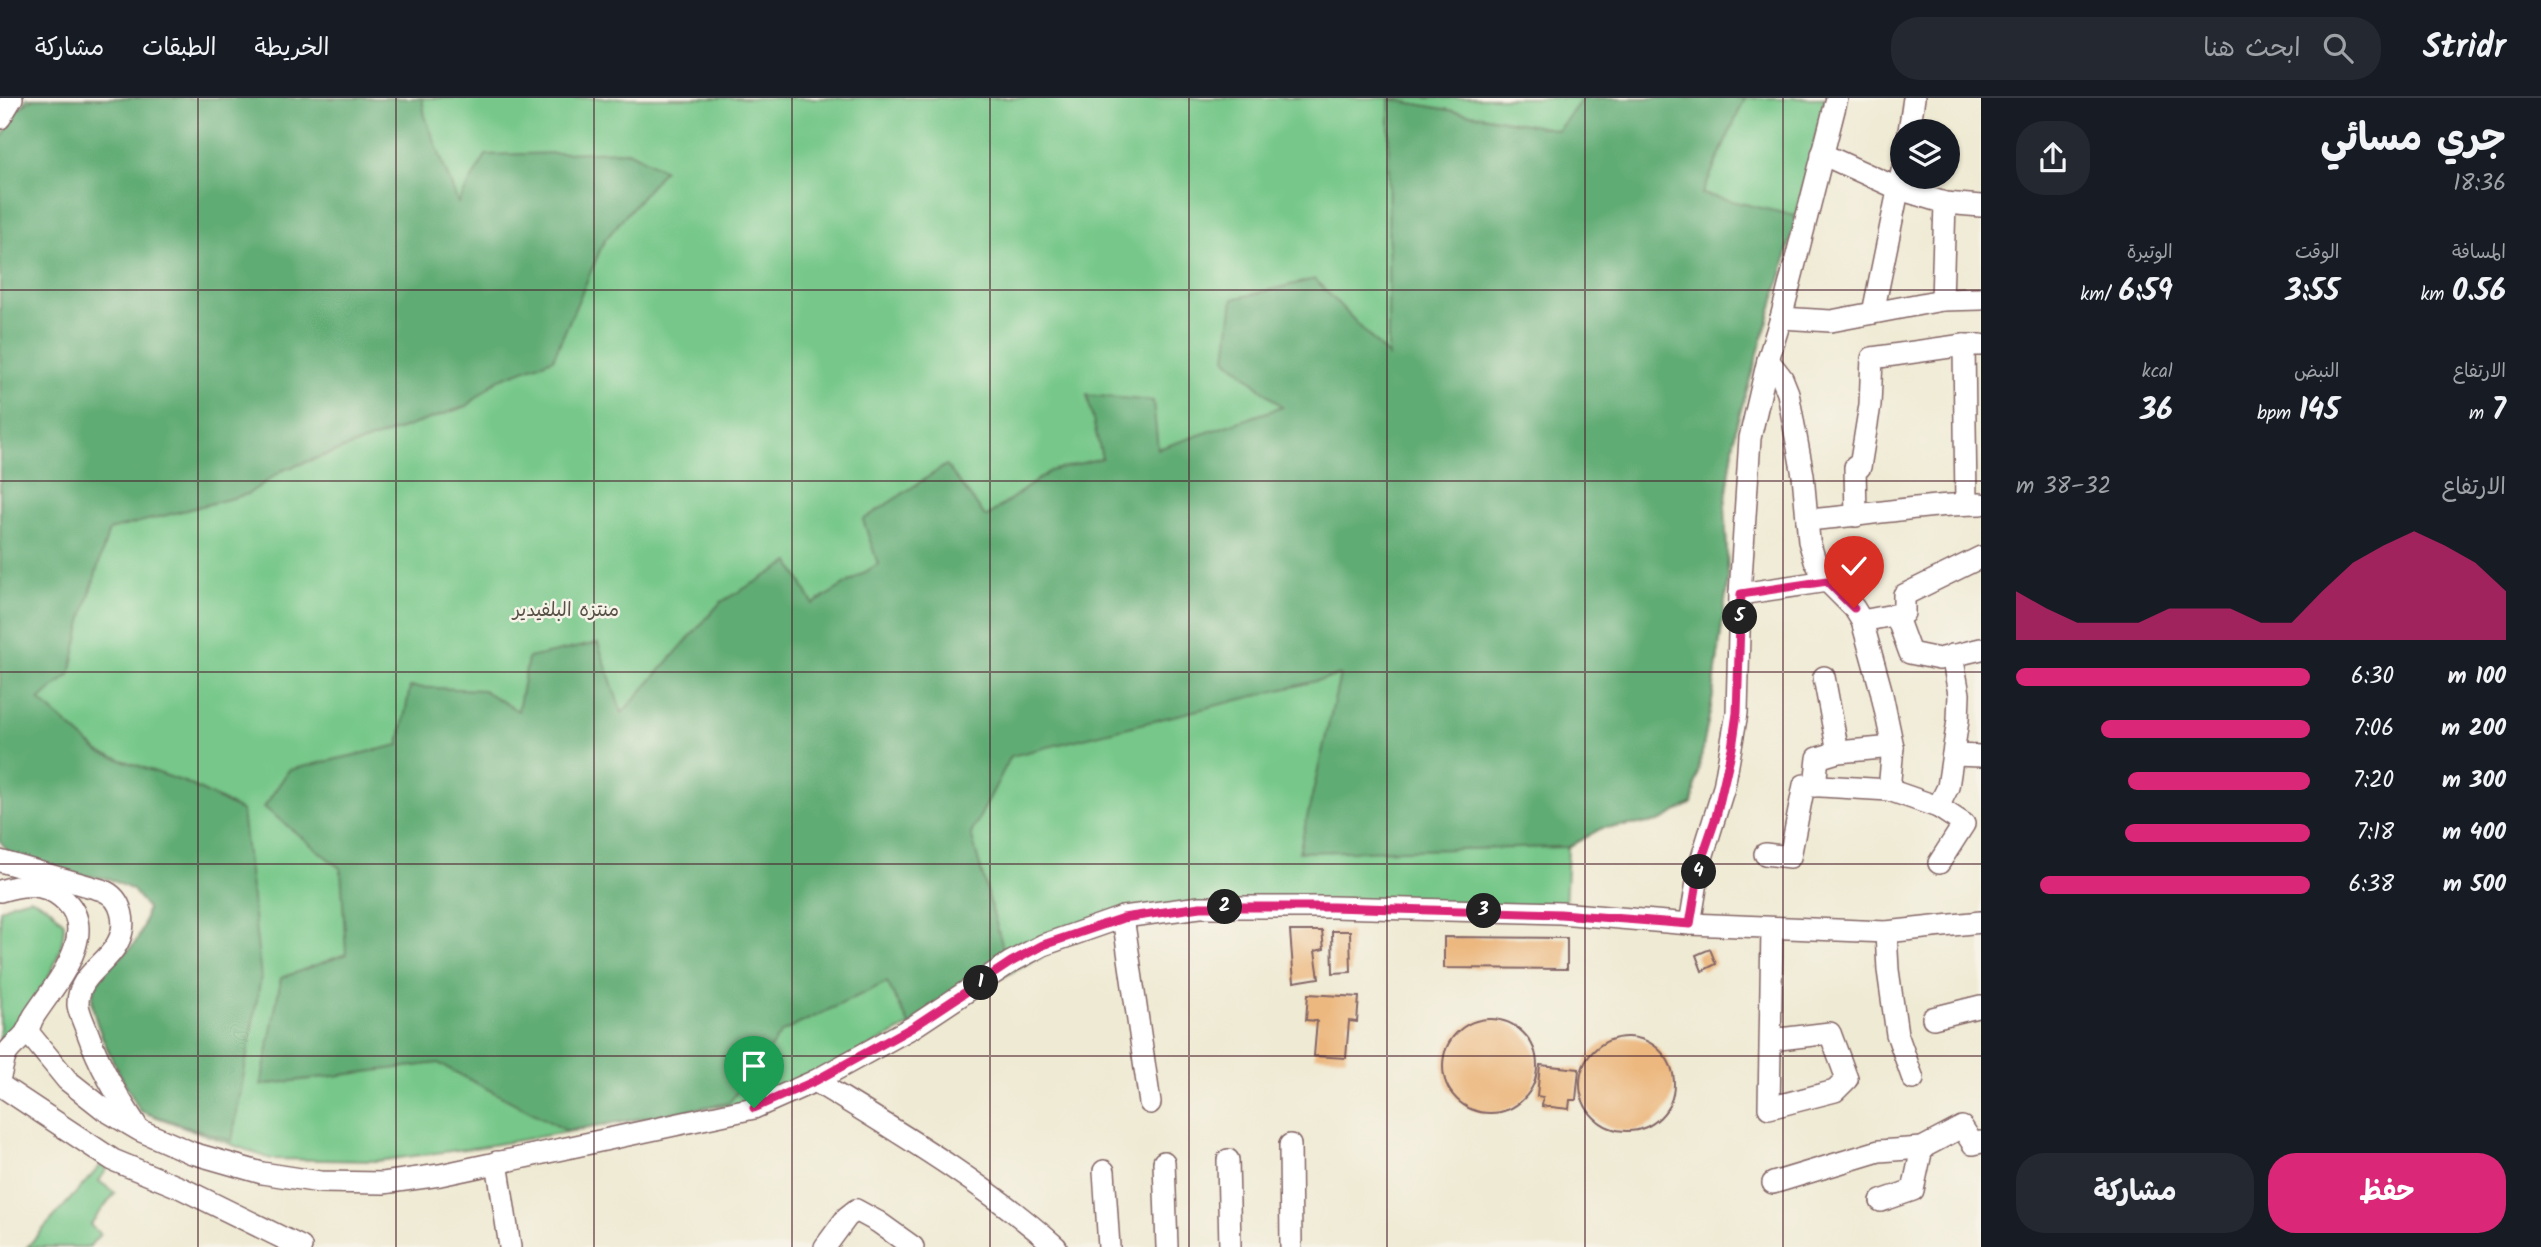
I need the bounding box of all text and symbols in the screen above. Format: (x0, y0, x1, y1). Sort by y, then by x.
search box (1891, 17, 2381, 80)
text: Stridr (2423, 22, 2506, 75)
text: ابحث هنا (2203, 28, 2301, 70)
text: مشاركة (35, 29, 104, 68)
text: الطبقات (142, 29, 217, 68)
text: الخريطة (255, 29, 329, 68)
icon: search (2319, 29, 2357, 67)
text: جري مسائي (2321, 110, 2506, 170)
map controls (1890, 119, 1960, 189)
button: layers (1890, 119, 1960, 189)
button: share (2016, 121, 2090, 195)
text: 18:36 (2453, 166, 2506, 202)
text: الوتيرة (2127, 238, 2173, 268)
text: الوقت (2295, 238, 2339, 268)
text: المسافة (2452, 238, 2506, 268)
text: 6:59 (2119, 268, 2173, 316)
text: 3:55 (2285, 268, 2339, 316)
text: 0.56 (2452, 268, 2506, 316)
text: /km (2080, 280, 2119, 310)
text: km (2420, 280, 2452, 310)
text: kcal (2142, 357, 2173, 387)
text: النبض (2294, 357, 2339, 387)
text: الارتفاع (2453, 357, 2506, 387)
text: 36 (2140, 387, 2173, 435)
text: 145 (2299, 387, 2339, 435)
text: 7 (2492, 387, 2506, 435)
text: bpm (2257, 399, 2299, 429)
text: m (2469, 399, 2492, 429)
text: 32–38 m (2016, 469, 2111, 505)
text: الارتفاع (2442, 470, 2506, 506)
pin (1824, 536, 1884, 608)
icon: check (1835, 547, 1873, 585)
park label: منتزه البلفيدير (511, 596, 619, 626)
pin: 5 (1722, 600, 1758, 634)
text: 5 (1735, 601, 1744, 631)
text: 6:30 (2351, 659, 2394, 695)
text: 100 m (2448, 659, 2506, 695)
text: 7:06 (2353, 711, 2394, 747)
text: 200 m (2441, 711, 2506, 747)
text: 7:20 (2353, 763, 2394, 799)
text: 300 m (2442, 763, 2506, 799)
text: 7:18 (2357, 815, 2394, 851)
text: 400 m (2442, 815, 2506, 851)
pin: 4 (1682, 854, 1716, 890)
text: 4 (1693, 856, 1704, 886)
text: 6:38 (2349, 867, 2394, 903)
text: 500 m (2443, 867, 2506, 903)
pin: 2 (1208, 890, 1242, 924)
text: 2 (1219, 891, 1230, 921)
pin: 3 (1466, 894, 1502, 928)
text: 3 (1478, 895, 1489, 925)
pin: 1 (964, 966, 998, 1001)
text: 1 (978, 967, 983, 997)
pin (724, 1036, 784, 1108)
icon: arrive (735, 1047, 773, 1085)
button: مشاركة (2016, 1153, 2254, 1233)
button: حفظ (2268, 1153, 2506, 1233)

